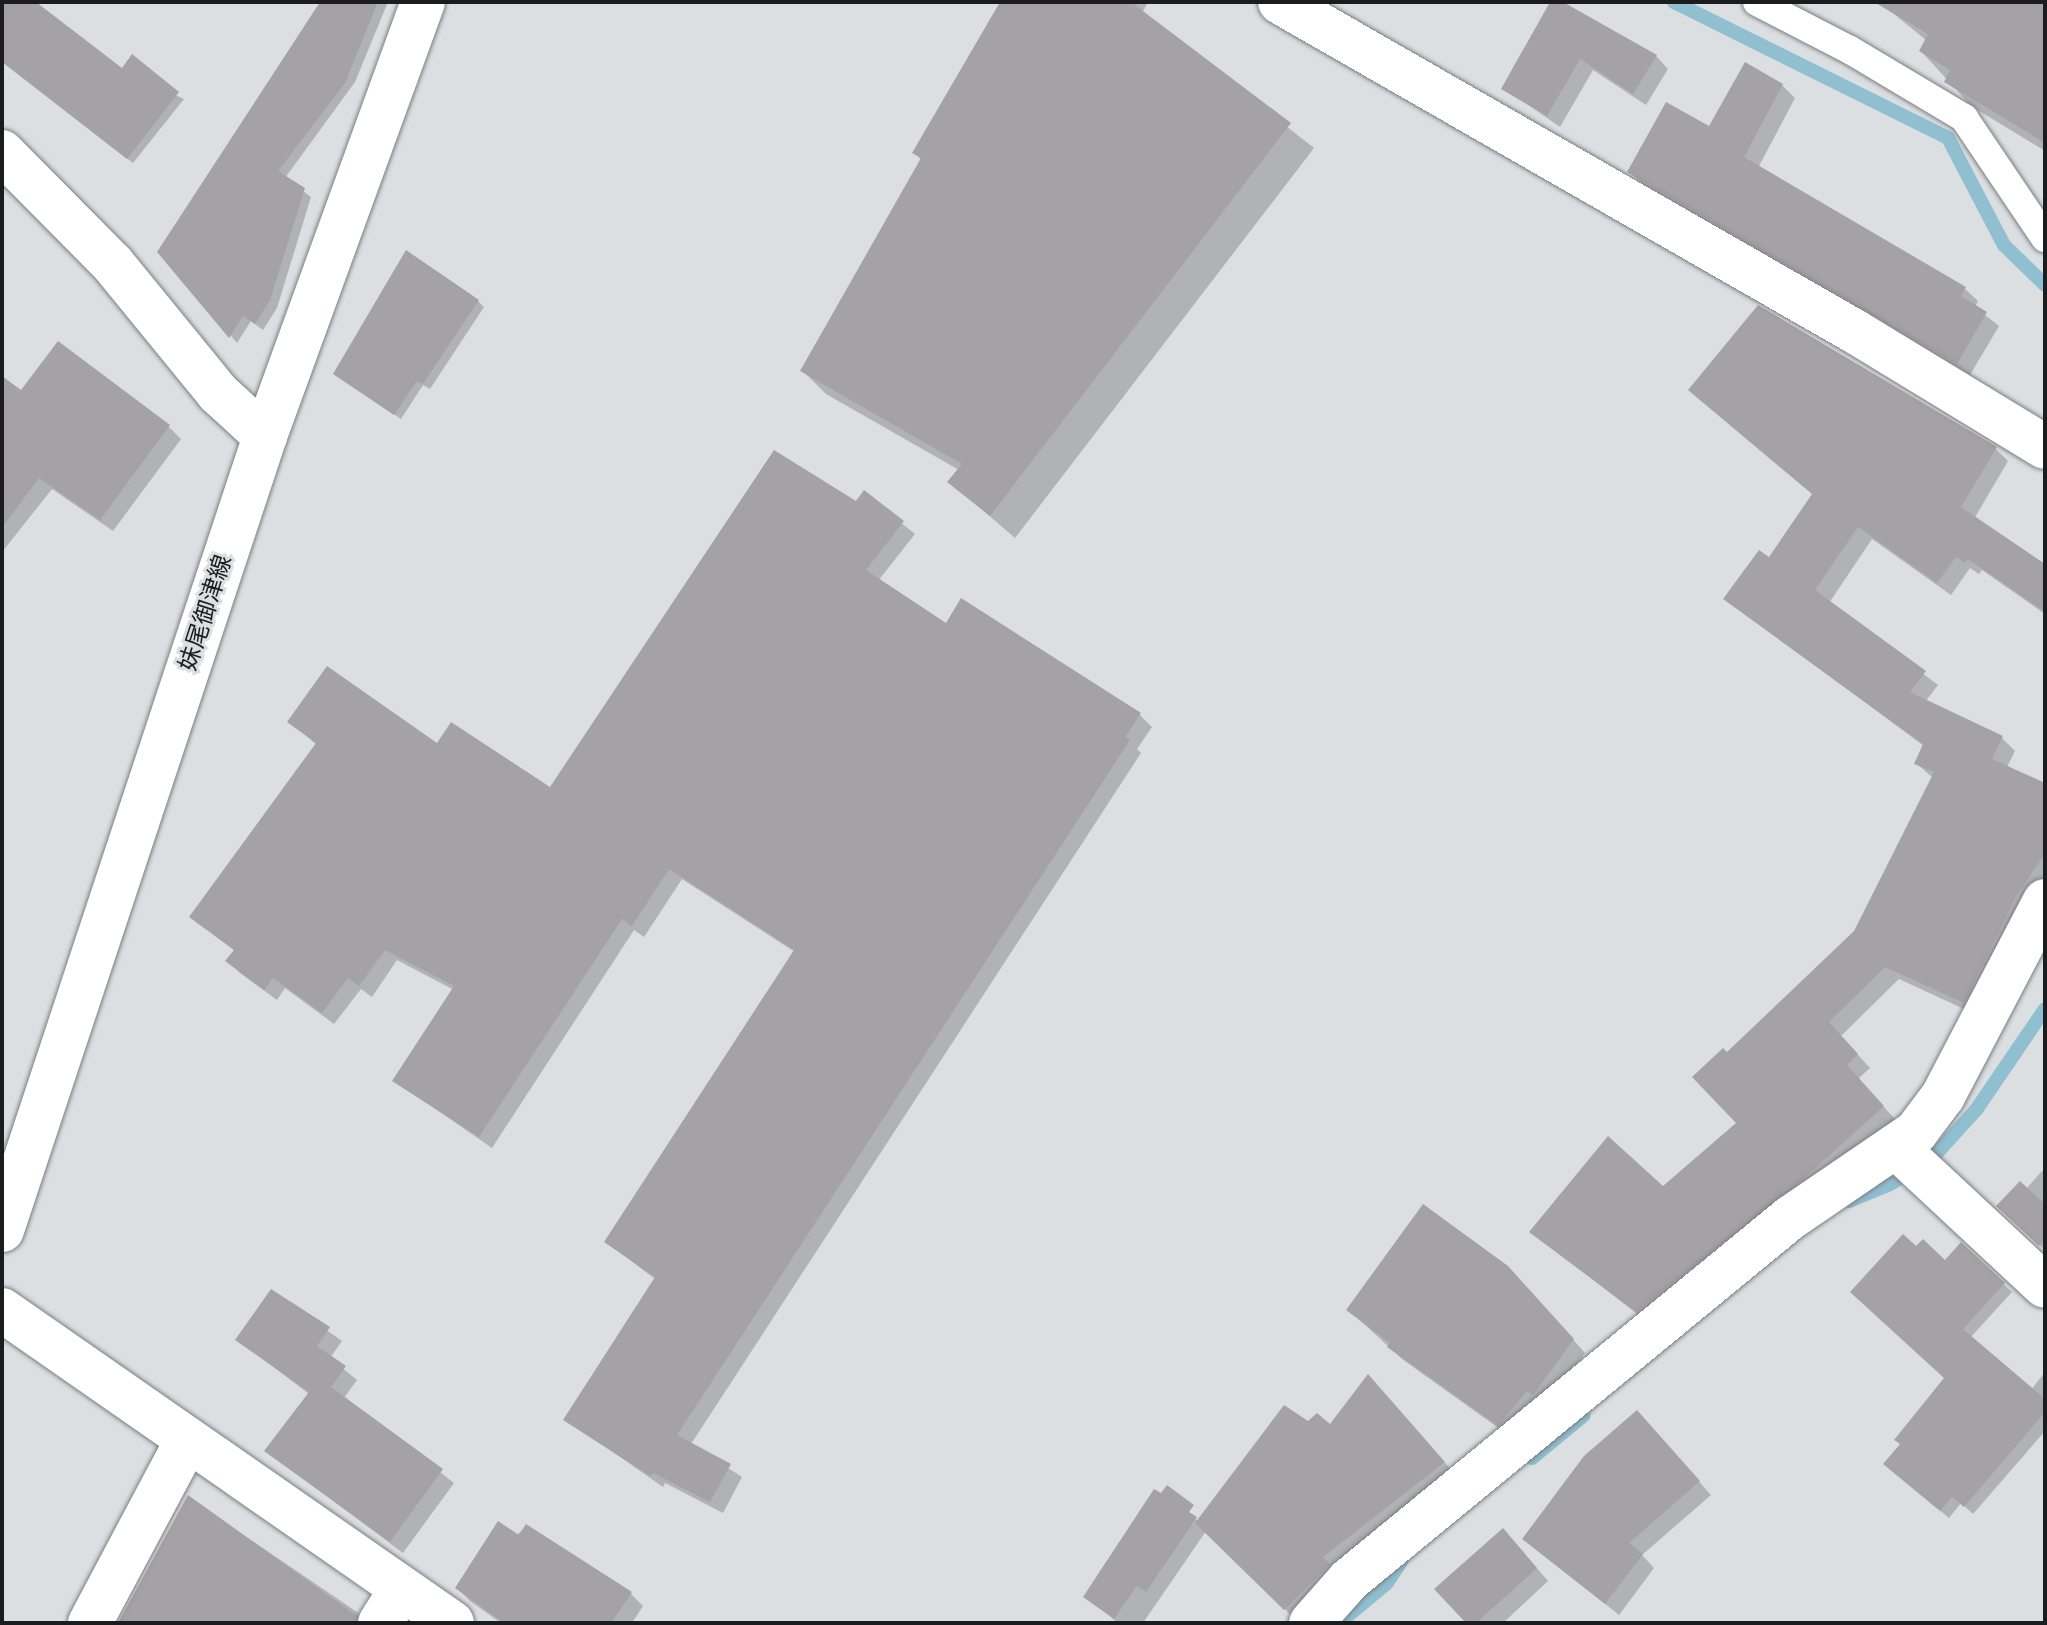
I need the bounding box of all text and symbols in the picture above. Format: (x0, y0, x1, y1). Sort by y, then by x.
street label: 妹尾御津線 (174, 551, 238, 675)

